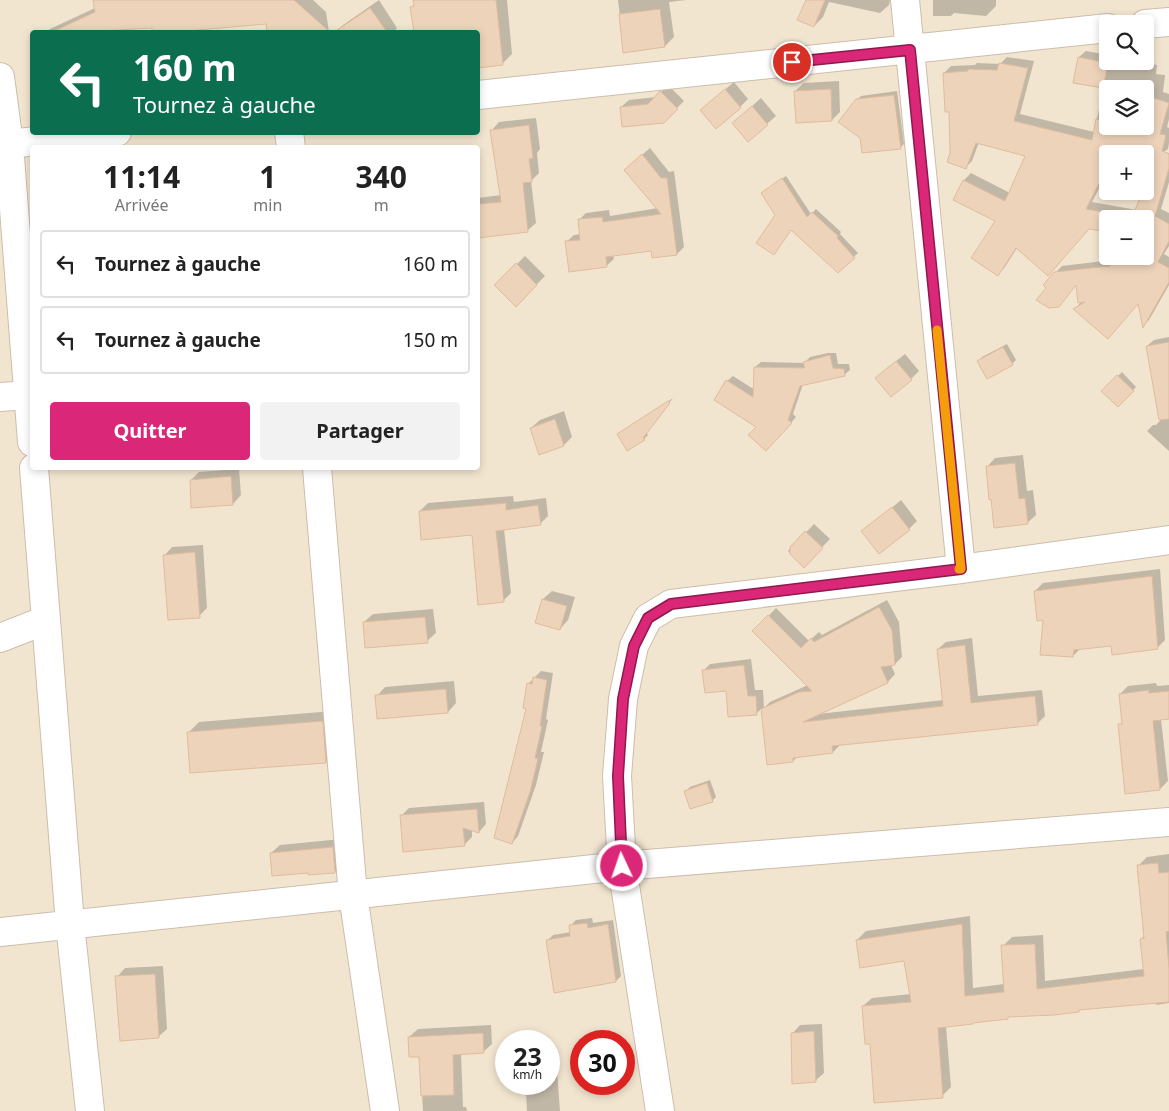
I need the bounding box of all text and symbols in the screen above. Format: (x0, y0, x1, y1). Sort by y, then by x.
map controls (1099, 15, 1154, 265)
button: search (1099, 15, 1154, 70)
pin (771, 41, 813, 83)
text: 160 m (133, 44, 236, 91)
icon: arrive (778, 48, 806, 76)
icon: left (50, 50, 115, 115)
button: layers (1099, 80, 1154, 135)
text: Tournez à gauche (133, 89, 316, 119)
button: + (1099, 145, 1154, 200)
text: 11:14 (103, 156, 180, 197)
text: 1 (259, 156, 276, 197)
text: 340 (355, 156, 407, 197)
text: Arrivée (115, 194, 169, 216)
text: min (253, 194, 282, 216)
text: m (374, 194, 389, 216)
button: − (1099, 210, 1154, 265)
icon: left (52, 250, 80, 278)
text: Tournez à gauche (95, 251, 261, 277)
text: 160 m (403, 251, 458, 277)
icon: left (52, 326, 80, 354)
text: Tournez à gauche (95, 327, 261, 353)
text: 150 m (403, 327, 458, 353)
button: Quitter (50, 402, 250, 460)
button: Partager (260, 402, 460, 460)
position arrow (595, 839, 647, 891)
speed limit sign: 30 (570, 1030, 635, 1095)
text: 23 (513, 1039, 542, 1073)
text: km/h (513, 1066, 542, 1083)

